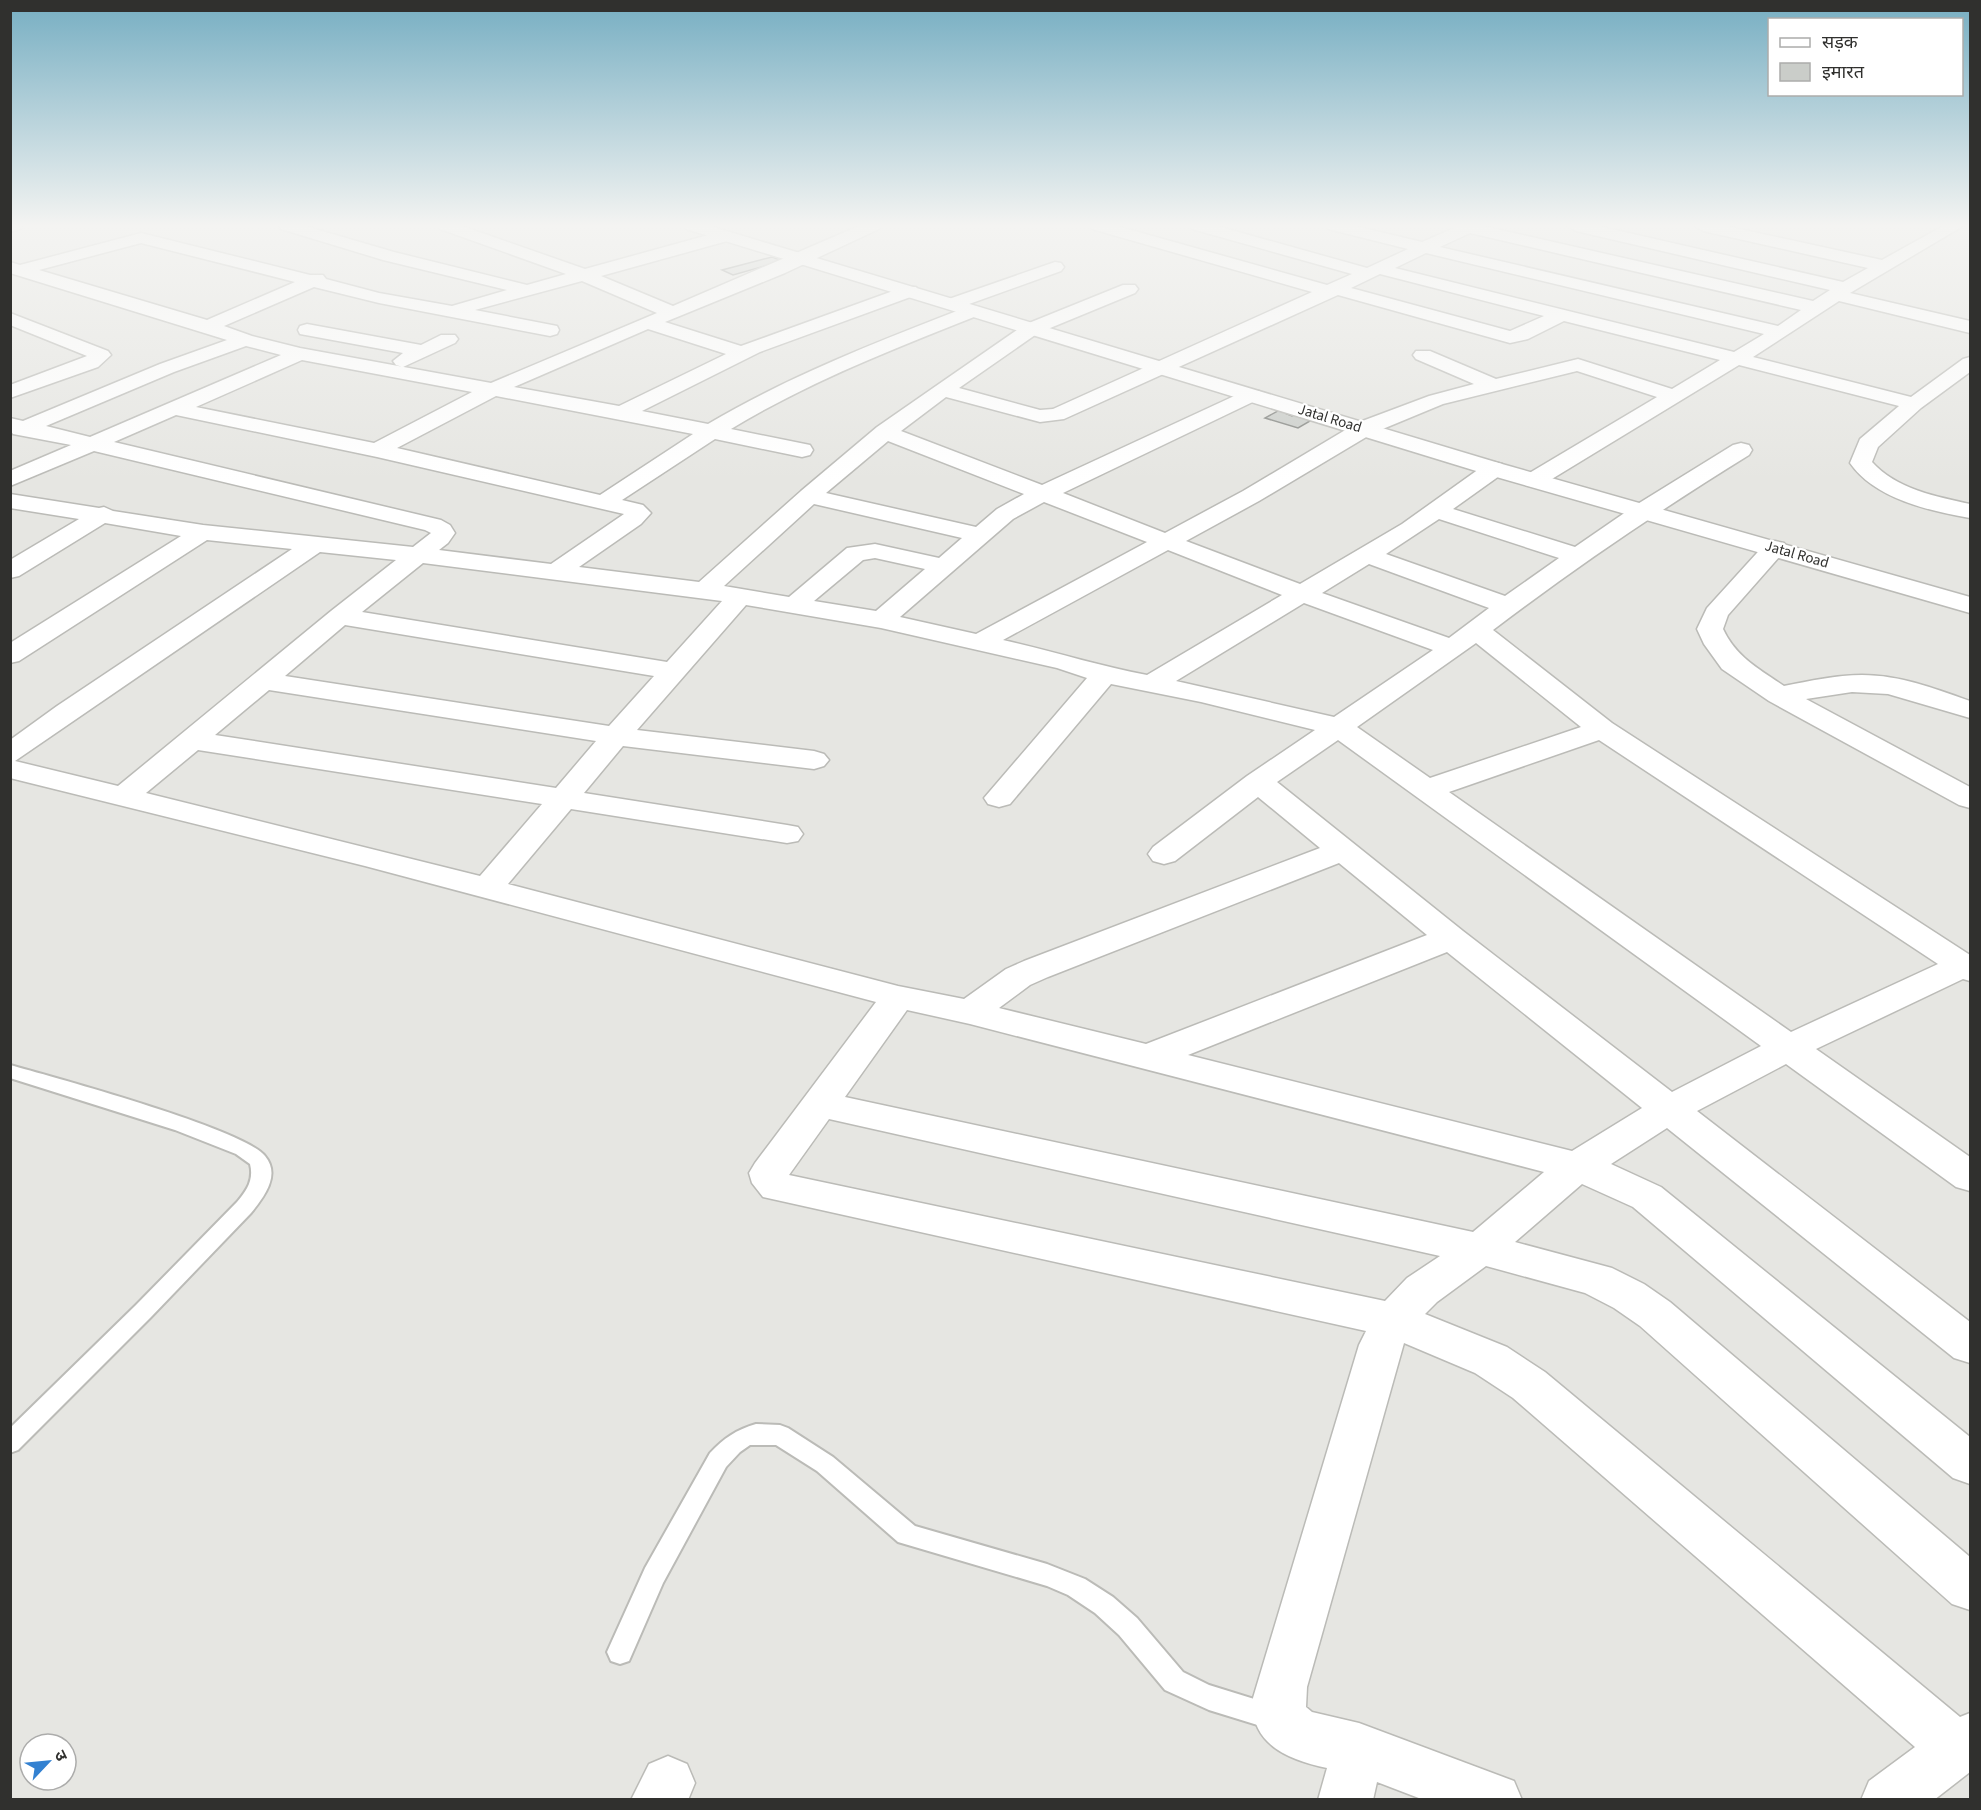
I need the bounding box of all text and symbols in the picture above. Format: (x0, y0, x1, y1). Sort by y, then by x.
legend (1768, 18, 1963, 96)
text: सड़क (1822, 30, 1859, 55)
text: इमारत (1822, 60, 1865, 85)
street label: Jatal Road (1295, 399, 1364, 438)
street label: Jatal Road (1762, 535, 1831, 574)
north arrow (18, 1732, 78, 1792)
text: उ (49, 1747, 73, 1765)

